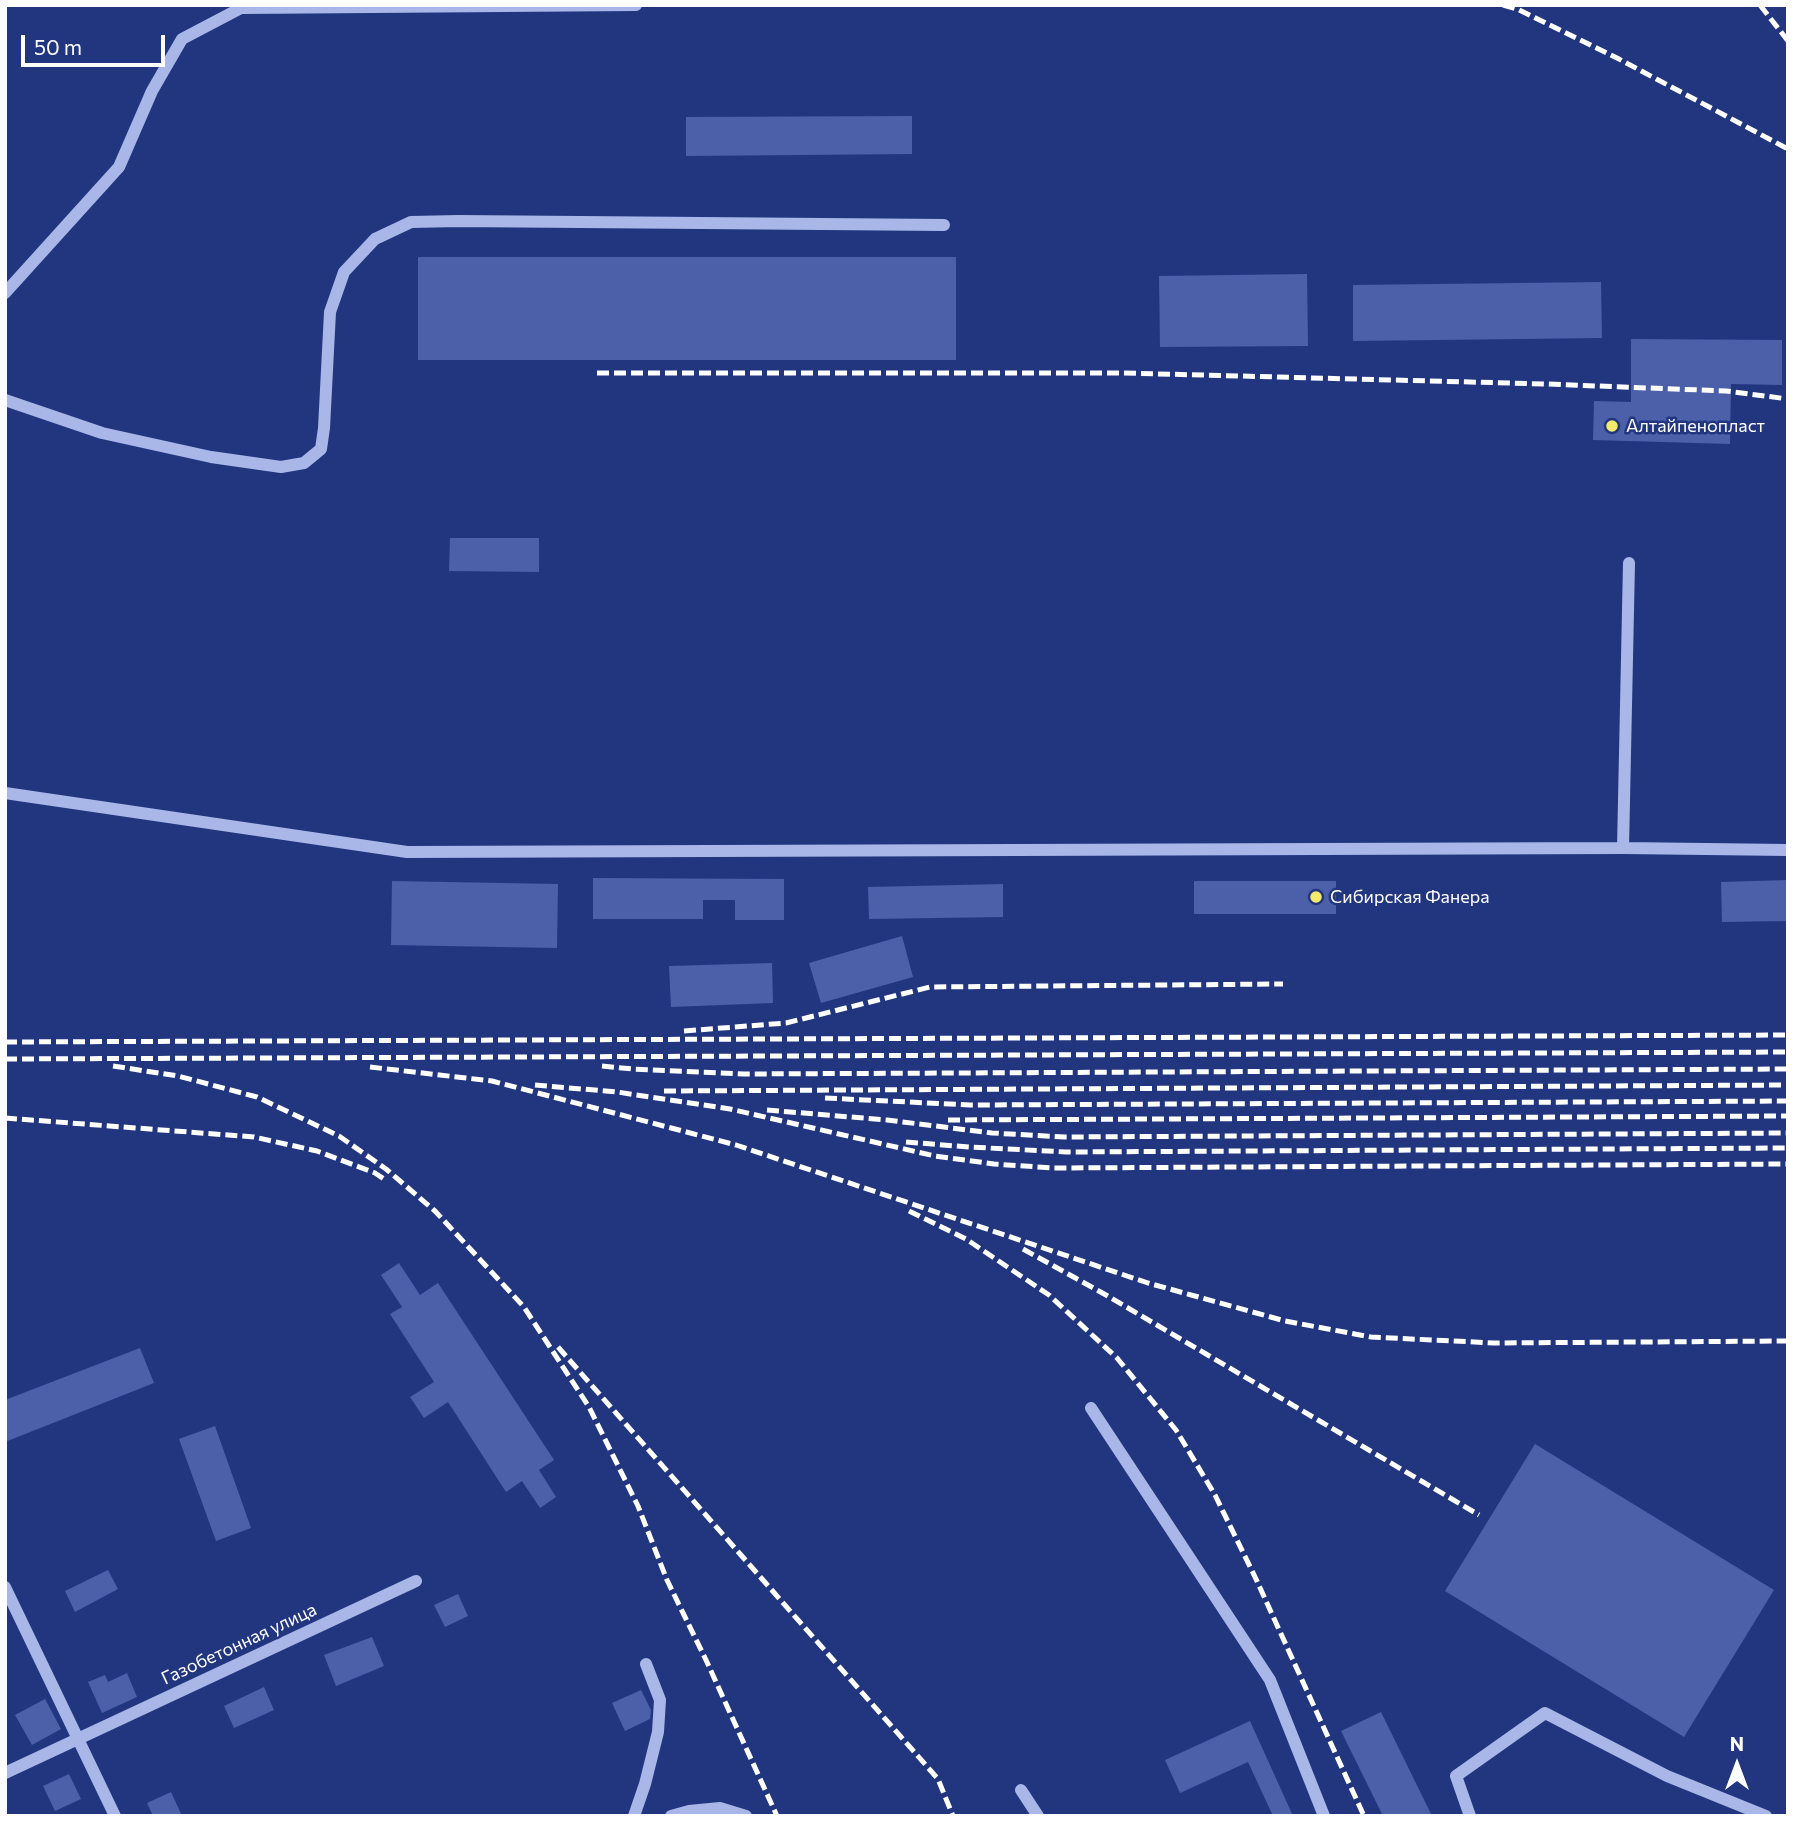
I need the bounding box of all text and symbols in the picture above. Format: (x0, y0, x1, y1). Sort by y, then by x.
scale bar (24, 21, 168, 65)
text: 50 m (34, 34, 82, 59)
place label: Алтайпенопласт (1626, 415, 1765, 437)
marker: Алтайпенопласт (1604, 418, 1620, 434)
place label: Сибирская Фанера (1330, 886, 1489, 908)
marker: Сибирская Фанера (1308, 889, 1324, 905)
street label: Газобетонная улица (158, 1599, 320, 1689)
north arrow (1702, 1730, 1772, 1800)
text: N (1730, 1732, 1744, 1755)

